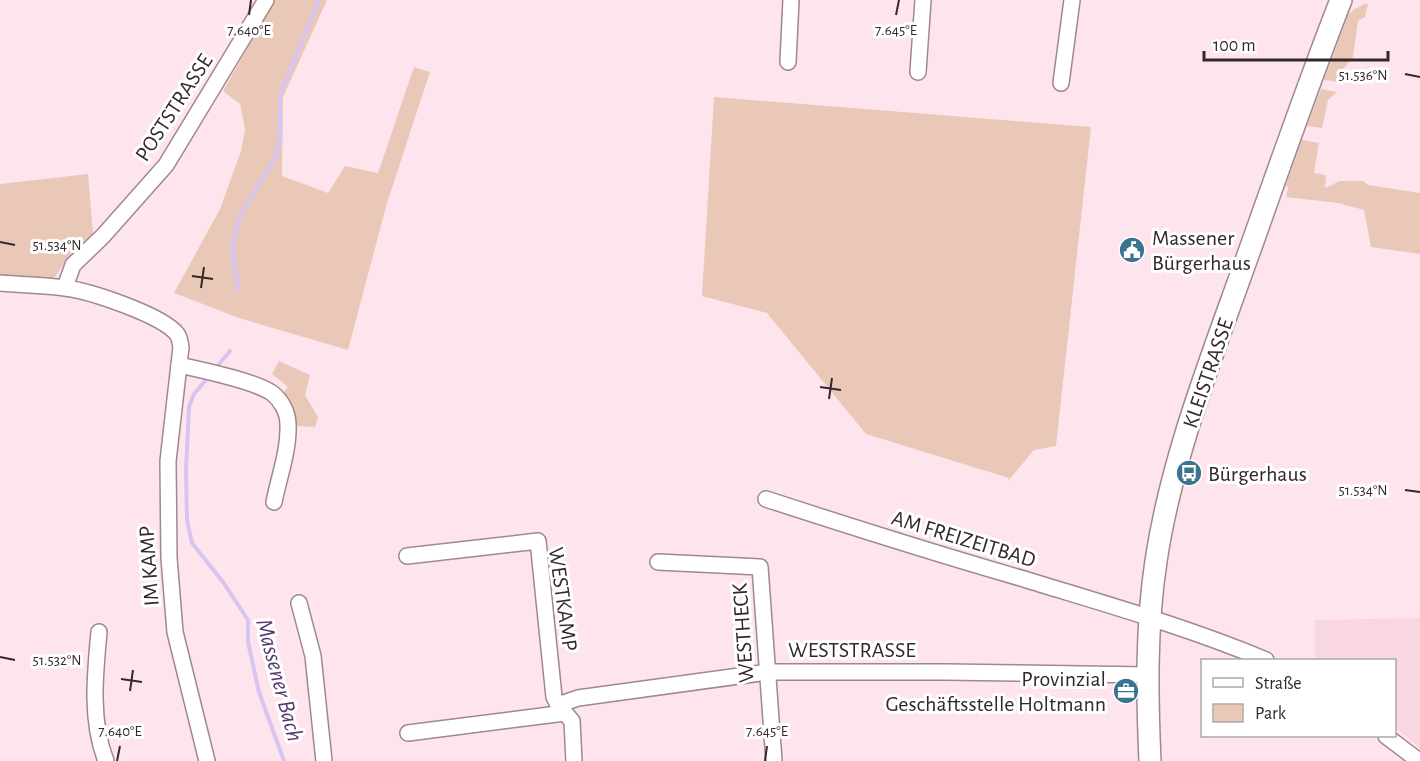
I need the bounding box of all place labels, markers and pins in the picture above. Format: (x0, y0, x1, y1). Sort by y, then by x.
place label: Massener Bürgerhaus (1152, 227, 1251, 274)
public building icon: Massener Bürgerhaus (1117, 235, 1147, 265)
bus stop icon: Bürgerhaus (1174, 458, 1204, 488)
place label: Bürgerhaus (1208, 463, 1307, 485)
place label: Provinzial Geschäftsstelle Holtmann (886, 668, 1106, 715)
office icon: Provinzial Geschäftsstelle Holtmann (1111, 676, 1141, 706)

